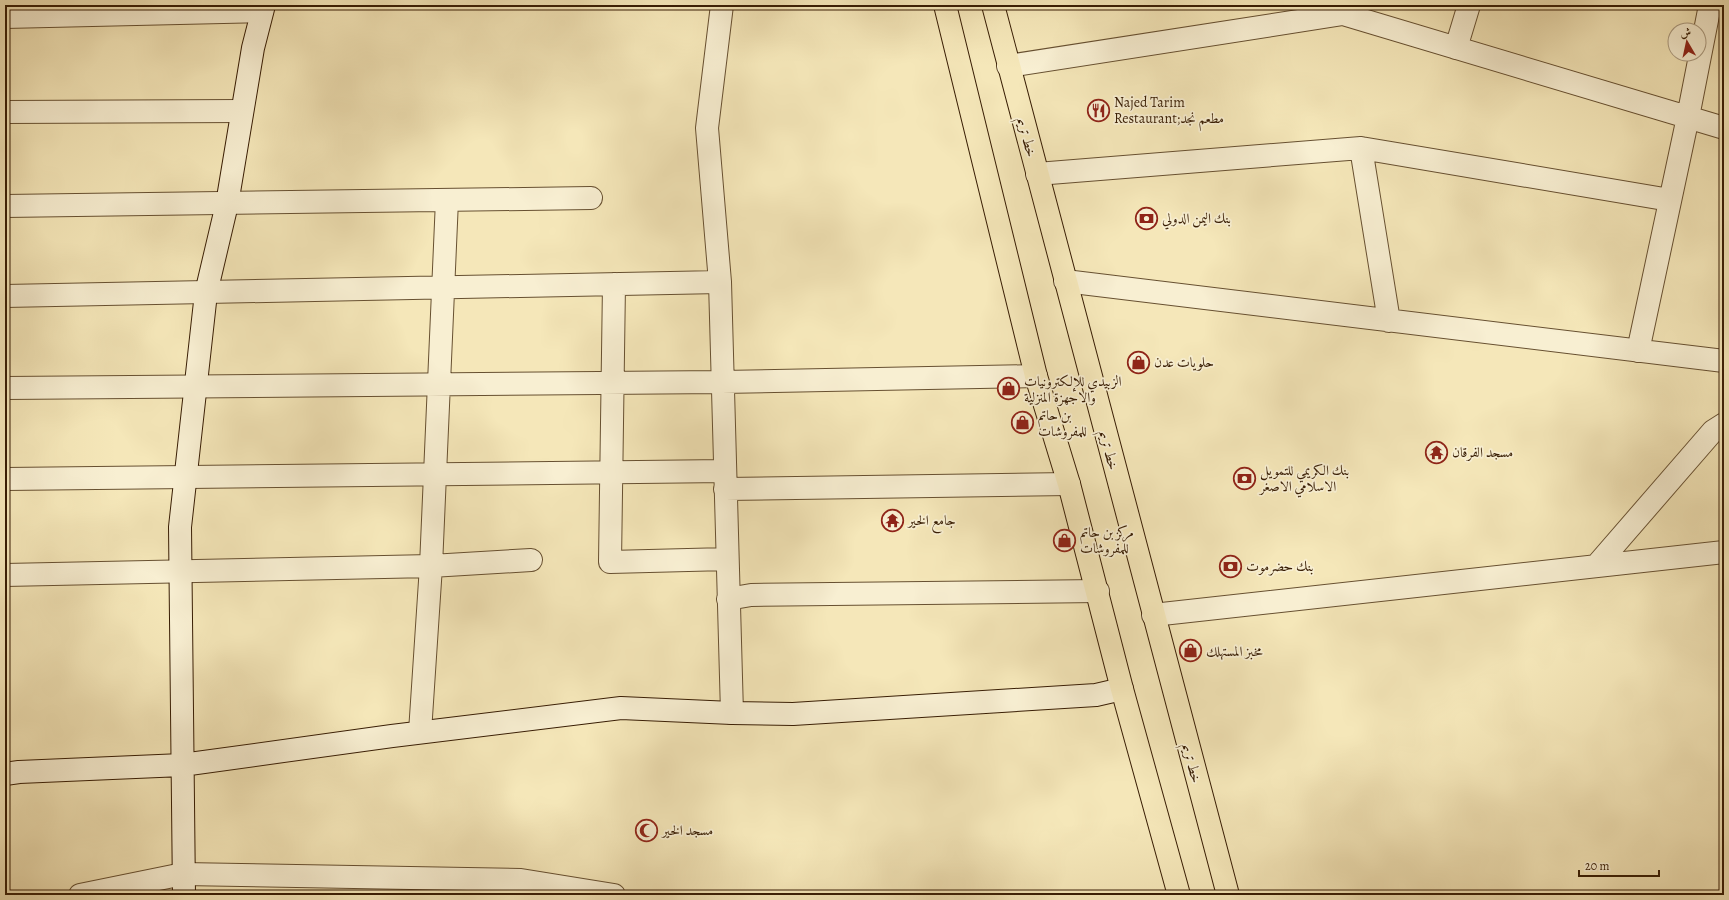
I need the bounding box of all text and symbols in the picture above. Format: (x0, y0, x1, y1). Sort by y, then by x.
north arrow (1667, 22, 1707, 62)
text: ش (1679, 24, 1692, 41)
place label: Najed Tarim Restaurant;مطعم نجد (1114, 93, 1224, 132)
restaurant icon: Najed Tarim Restaurant;مطعم نجد (1085, 97, 1111, 123)
street label: خط تريم (1009, 115, 1041, 160)
bank icon: بنك اليمن الدولي (1133, 205, 1159, 231)
place label: بنك اليمن الدولي (1162, 209, 1231, 230)
shop icon: حلويات عدن (1125, 349, 1151, 375)
place label: حلويات عدن (1154, 353, 1214, 372)
place label: الزبيدي للإلكترونيات والاجهزة المنزلية (1024, 372, 1122, 407)
shop icon: الزبيدي للإلكترونيات والاجهزة المنزلية (995, 376, 1021, 402)
place label: بن حاتم للمفروشات (1038, 406, 1087, 441)
shop icon: بن حاتم للمفروشات (1010, 410, 1036, 436)
street label: خط تريم (1091, 428, 1123, 473)
temple icon: مسجد الفرقان (1424, 439, 1450, 465)
place label: مسجد الفرقان (1452, 443, 1513, 462)
place label: بنك الكريمي للتمويل الاسلامي الاصغر (1258, 461, 1349, 498)
bank icon: بنك الكريمي للتمويل الاسلامي الاصغر (1232, 465, 1258, 491)
temple icon: جامع الخير (879, 507, 905, 533)
place label: جامع الخير (906, 511, 956, 534)
place label: مركز بن حاتم للمفروشات (1080, 523, 1134, 558)
shop icon: مركز بن حاتم للمفروشات (1051, 527, 1077, 553)
bank icon: بنك حضرموت (1217, 553, 1243, 579)
place label: بنك حضرموت (1246, 557, 1313, 576)
shop icon: مخبز المستهلك (1178, 638, 1204, 664)
place label: مخبز المستهلك (1206, 642, 1263, 661)
street label: خط تريم (1174, 741, 1206, 786)
mosque icon: مسجد الخير (634, 817, 660, 843)
place label: مسجد الخير (660, 821, 713, 840)
scale bar (1579, 852, 1659, 878)
text: 20 m (1585, 858, 1609, 874)

